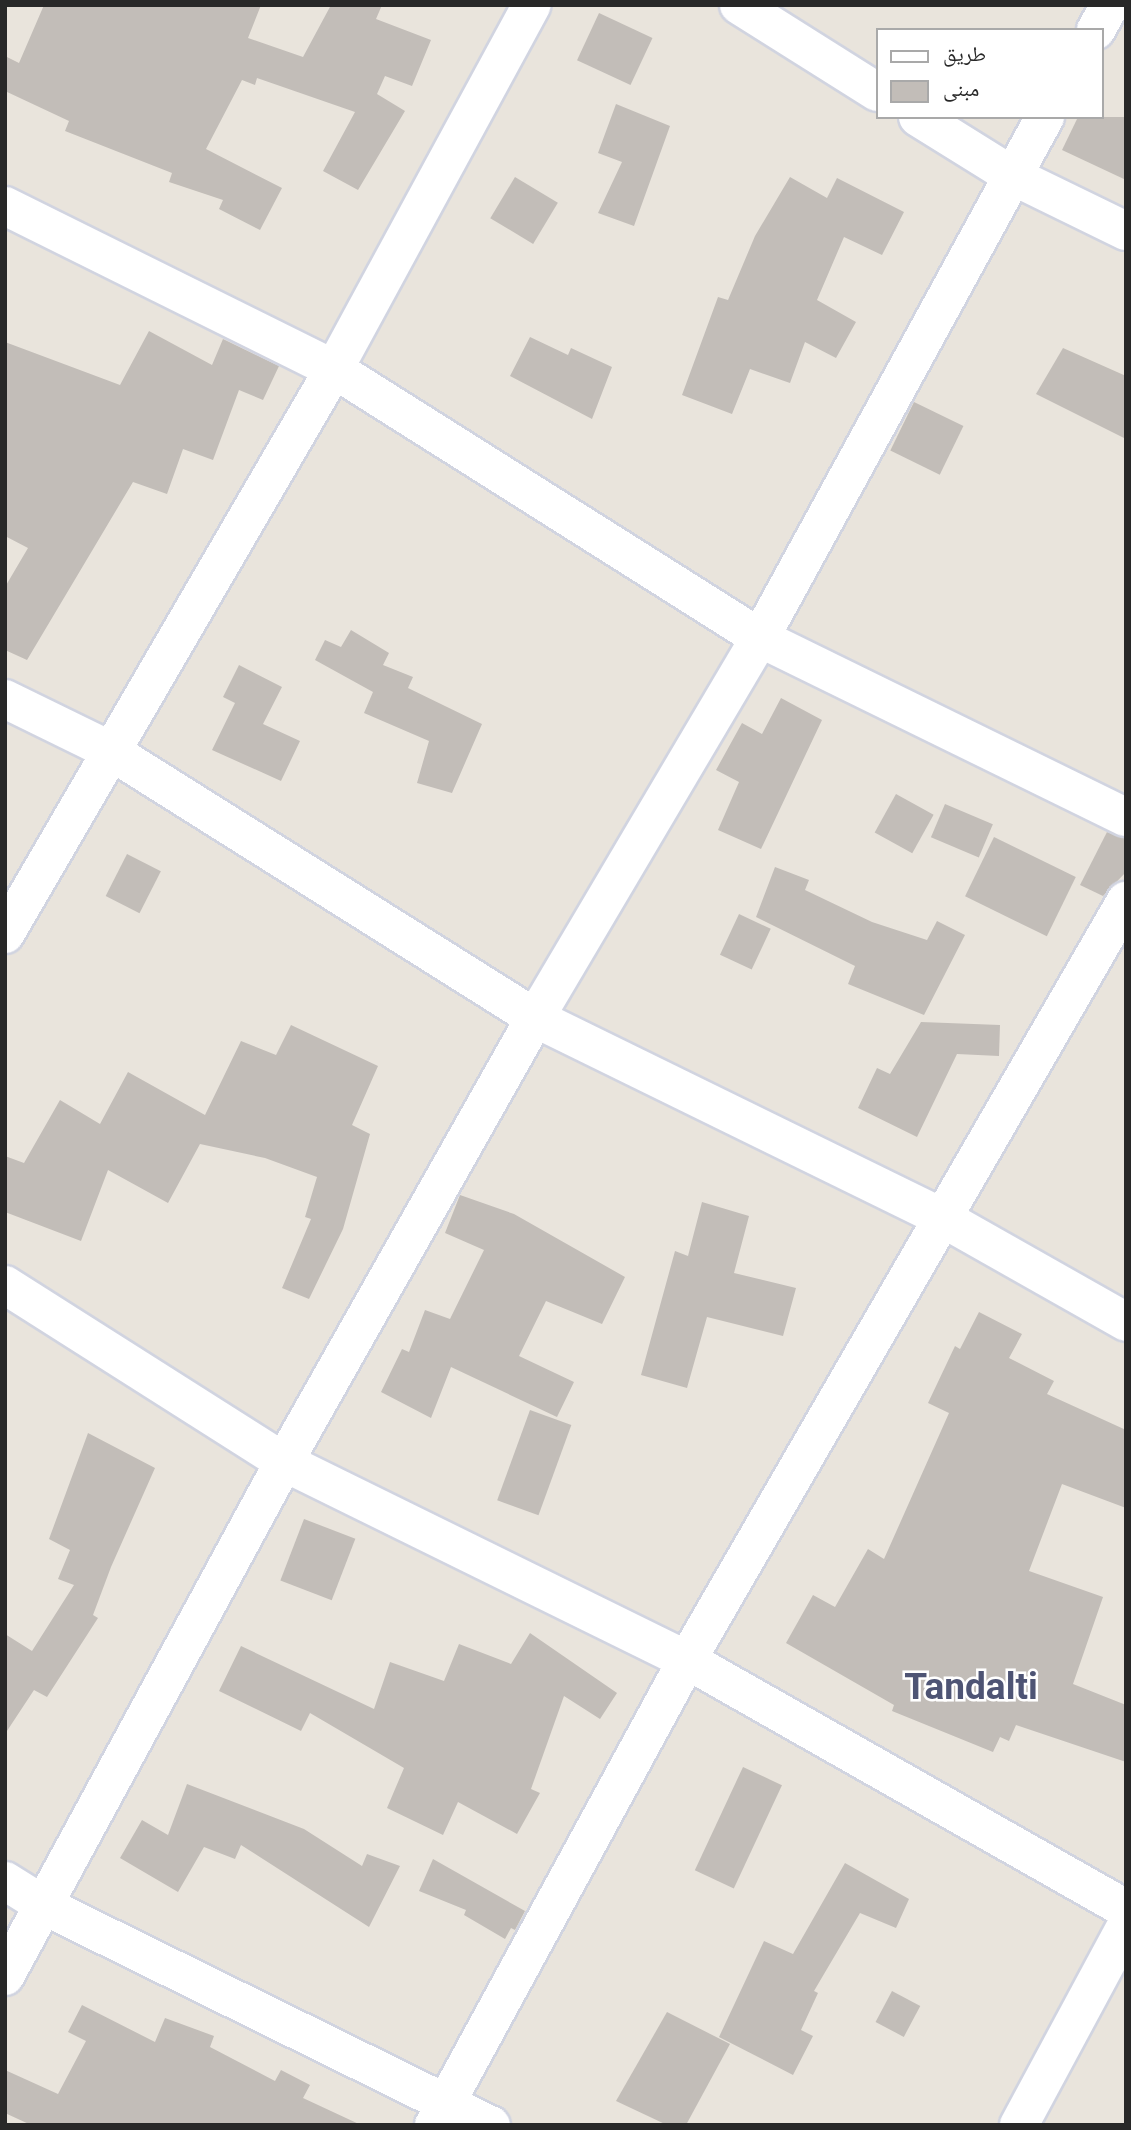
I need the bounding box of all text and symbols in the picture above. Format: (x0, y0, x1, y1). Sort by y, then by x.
legend (876, 28, 1103, 119)
text: طريق (943, 42, 986, 66)
text: مبنى (943, 77, 979, 101)
district label: Tandalti (904, 1665, 1038, 1709)

